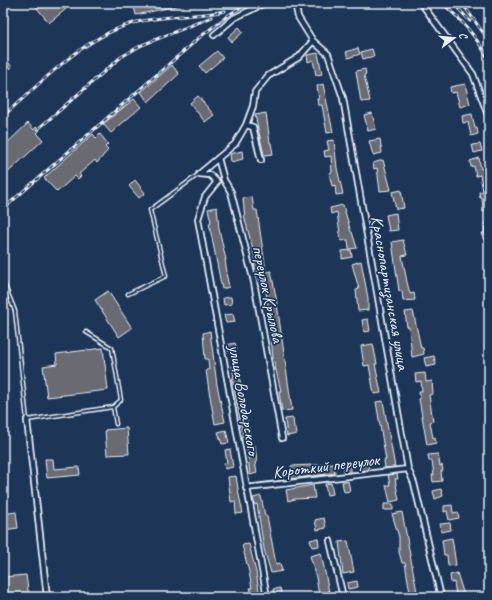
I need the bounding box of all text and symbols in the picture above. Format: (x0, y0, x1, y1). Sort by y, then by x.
north arrow (434, 18, 474, 58)
text: С (456, 31, 472, 41)
street label: Краснопартизанская улица (365, 214, 414, 373)
street label: переулок Крылова (247, 244, 289, 346)
street label: улица Володарского (224, 342, 264, 459)
street label: Короткий переулок (272, 449, 382, 483)

